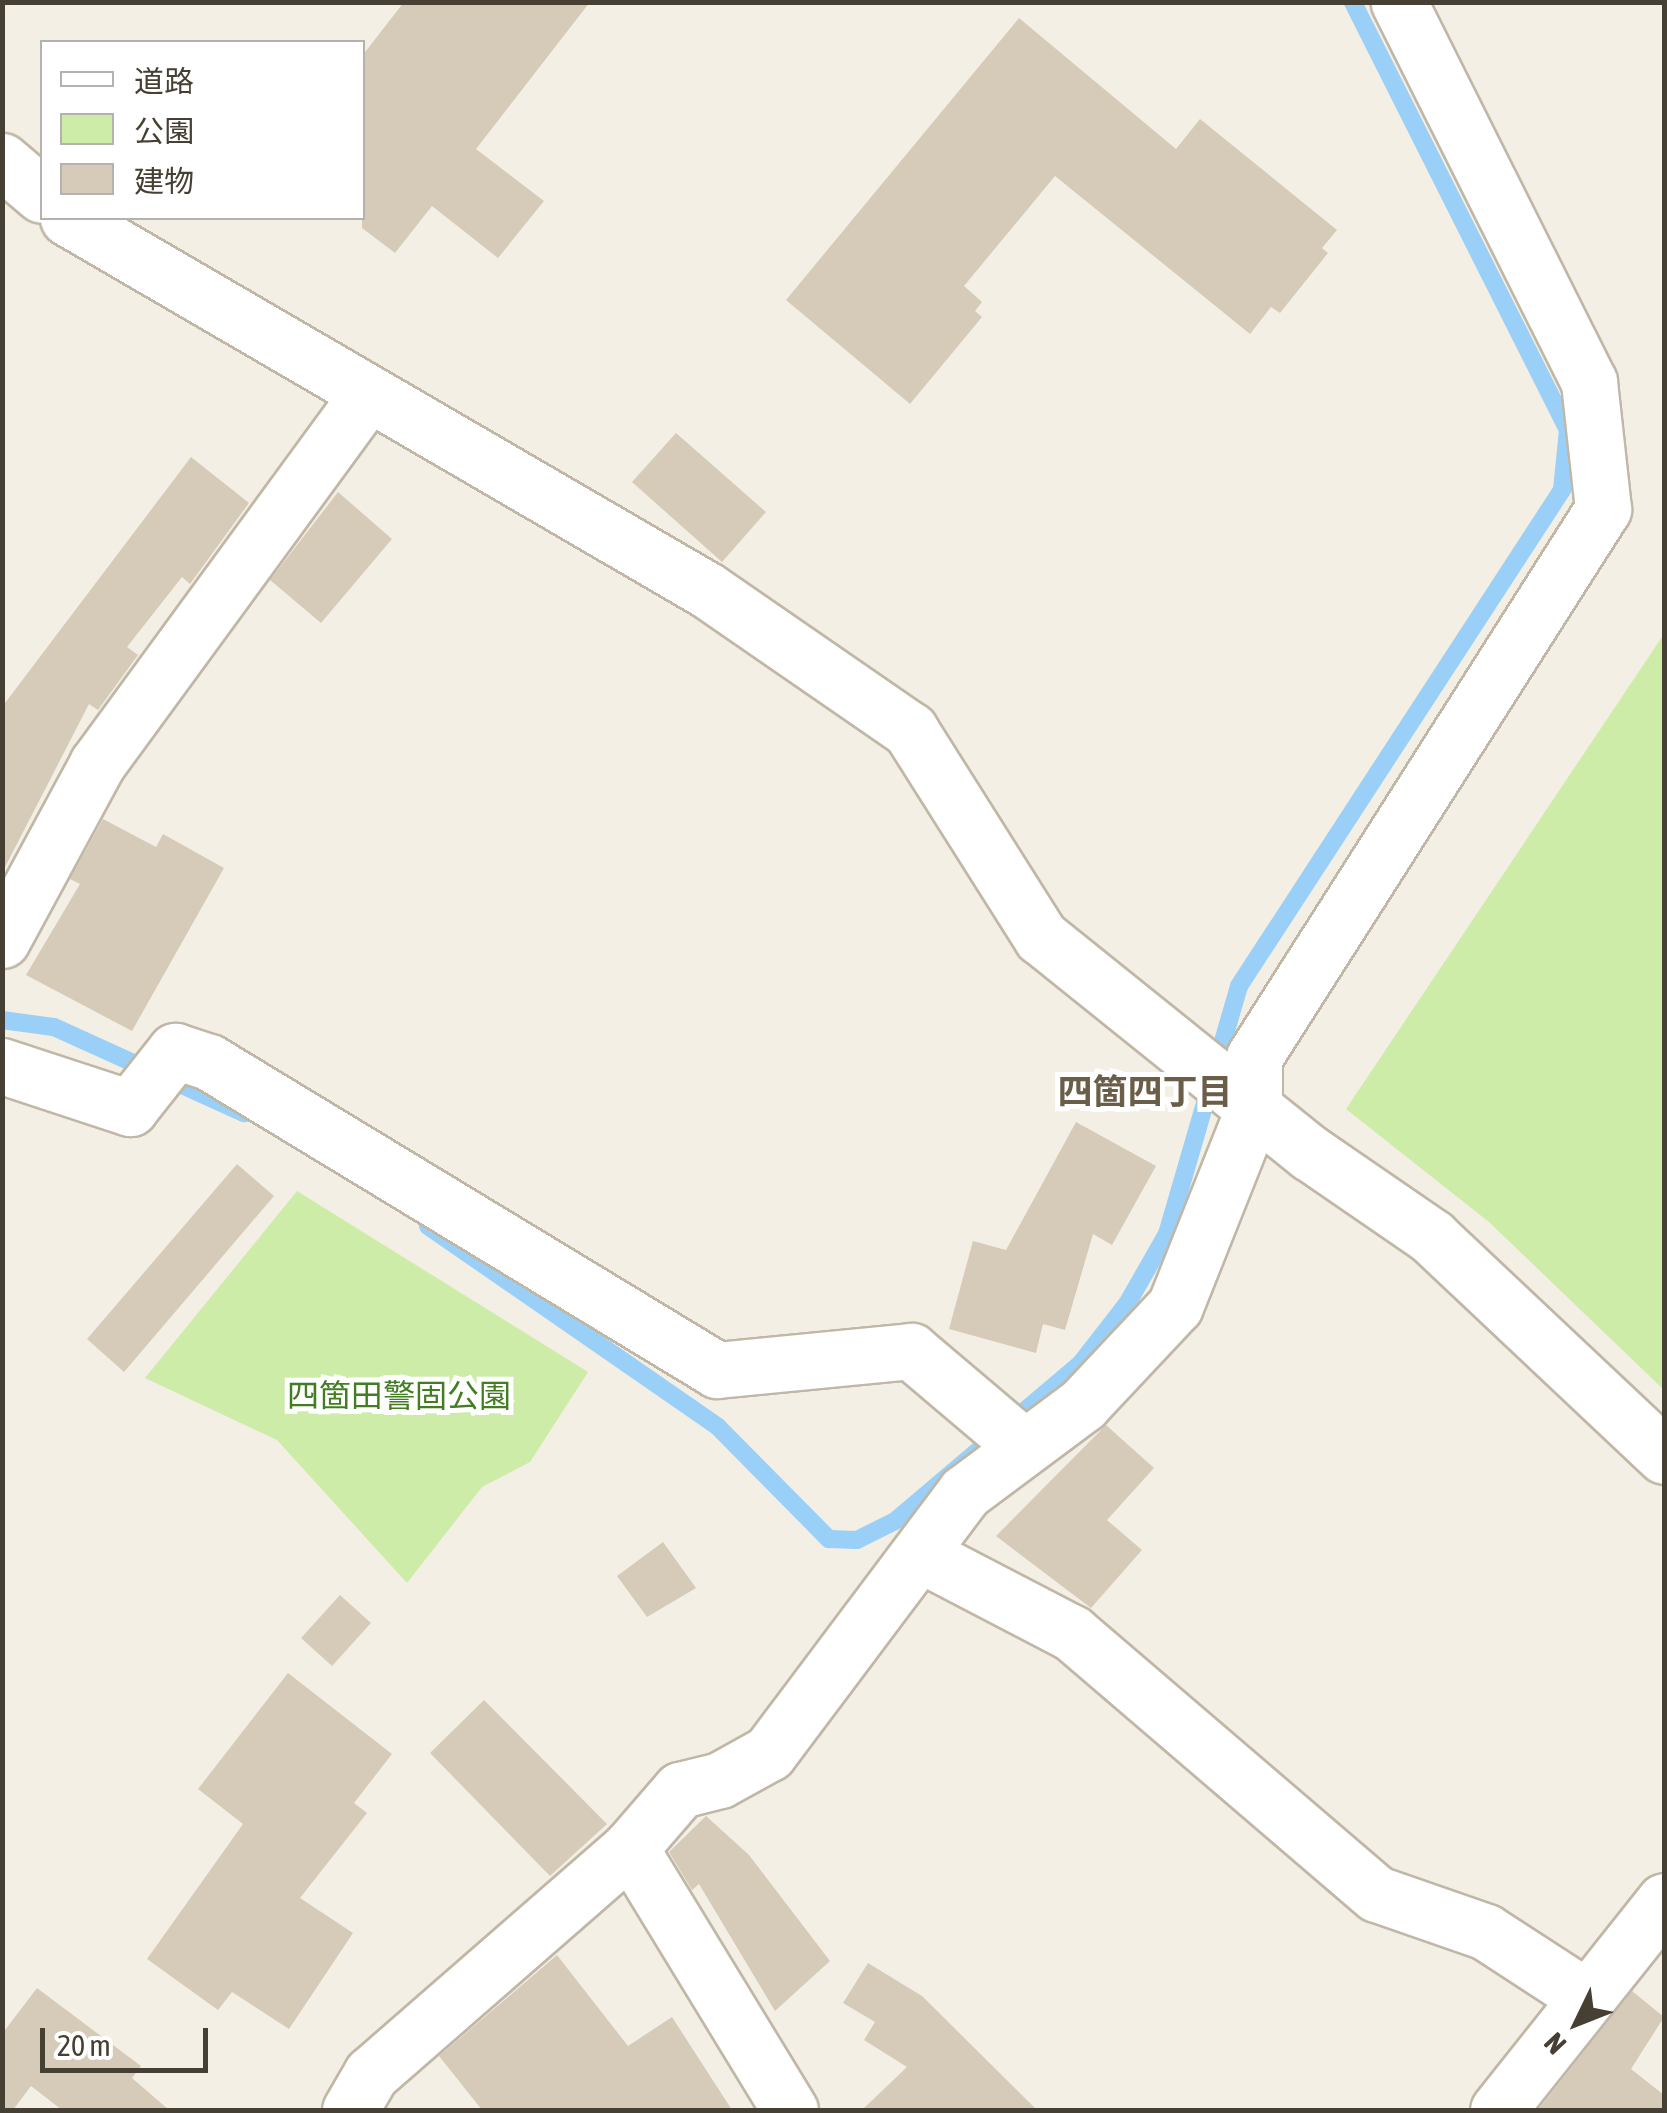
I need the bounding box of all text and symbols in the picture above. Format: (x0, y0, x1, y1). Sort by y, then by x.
legend (40, 40, 365, 220)
text: 道路 (134, 64, 194, 98)
text: 公園 (134, 114, 194, 148)
text: 建物 (134, 164, 194, 198)
district label: 四箇四丁目 (1058, 1070, 1232, 1112)
park label: 四箇田警固公園 (287, 1377, 511, 1415)
north arrow (1527, 1973, 1627, 2073)
scale bar (45, 2008, 212, 2070)
text: N (1538, 2027, 1572, 2060)
text: 20 m (57, 2028, 111, 2062)

